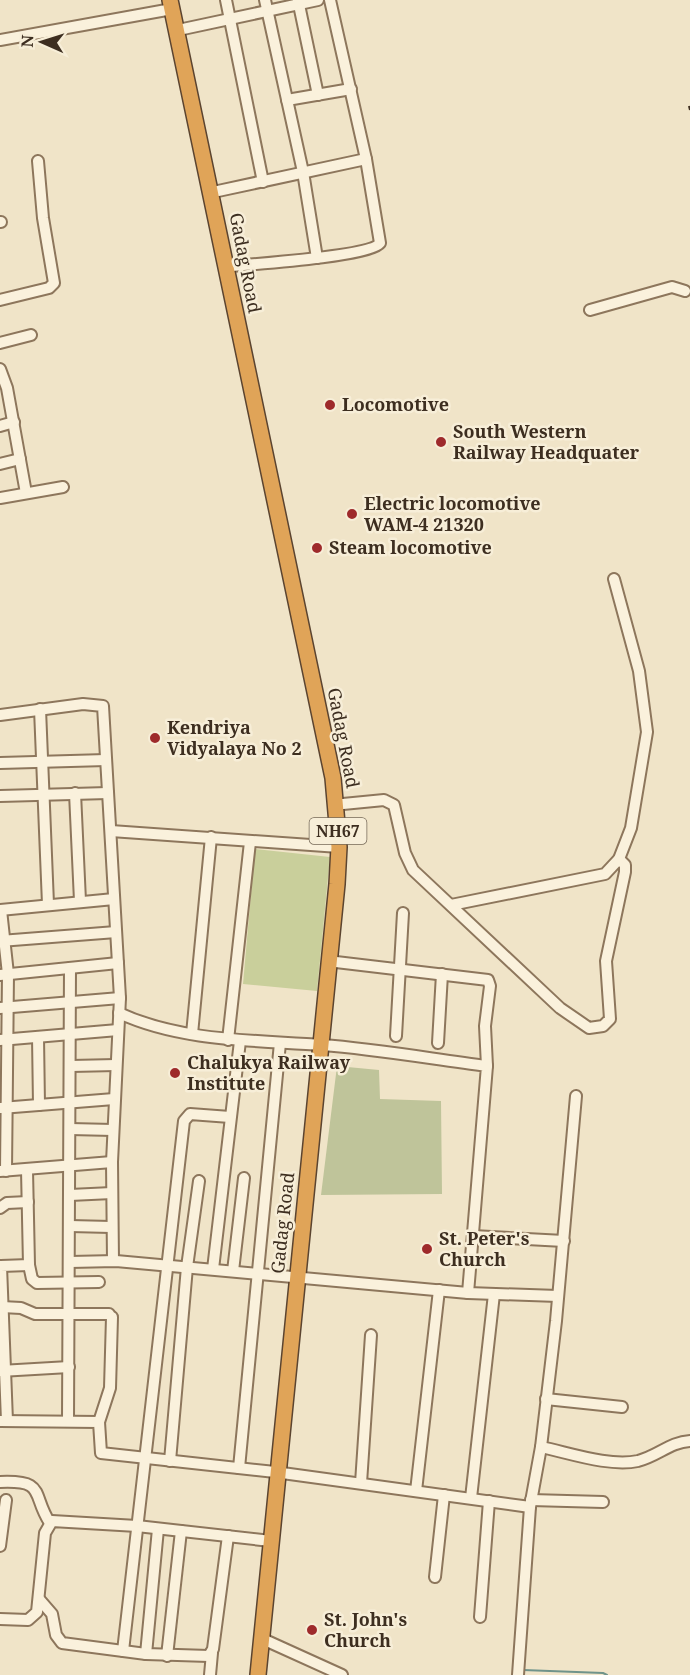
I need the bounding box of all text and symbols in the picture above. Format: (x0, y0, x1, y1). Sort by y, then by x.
north arrow (12, 12, 72, 72)
text: N (16, 34, 38, 48)
street label: Gadag Road (224, 210, 267, 315)
place label: Locomotive (342, 392, 449, 416)
marker: Locomotive (323, 398, 337, 412)
place label: South Western Railway Headquater (453, 419, 640, 464)
marker: South Western Railway Headquater (434, 435, 448, 449)
place label: Electric locomotive WAM-4 21320 (364, 491, 541, 536)
marker: Electric locomotive WAM-4 21320 (345, 507, 359, 521)
place label: Steam locomotive (329, 535, 492, 559)
marker: Steam locomotive (310, 541, 324, 555)
street label: Gadag Road (322, 685, 365, 790)
place label: Kendriya Vidyalaya No 2 (167, 715, 302, 760)
marker: Kendriya Vidyalaya No 2 (148, 731, 162, 745)
road number: NH67 (310, 818, 366, 844)
place label: Chalukya Railway Institute (187, 1050, 351, 1095)
marker: Chalukya Railway Institute (168, 1066, 182, 1080)
street label: Gadag Road (265, 1171, 299, 1275)
place label: St. Peter's Church (439, 1226, 530, 1271)
marker: St. Peter's Church (420, 1242, 434, 1256)
place label: St. John's Church (324, 1607, 407, 1652)
marker: St. John's Church (305, 1623, 319, 1637)

